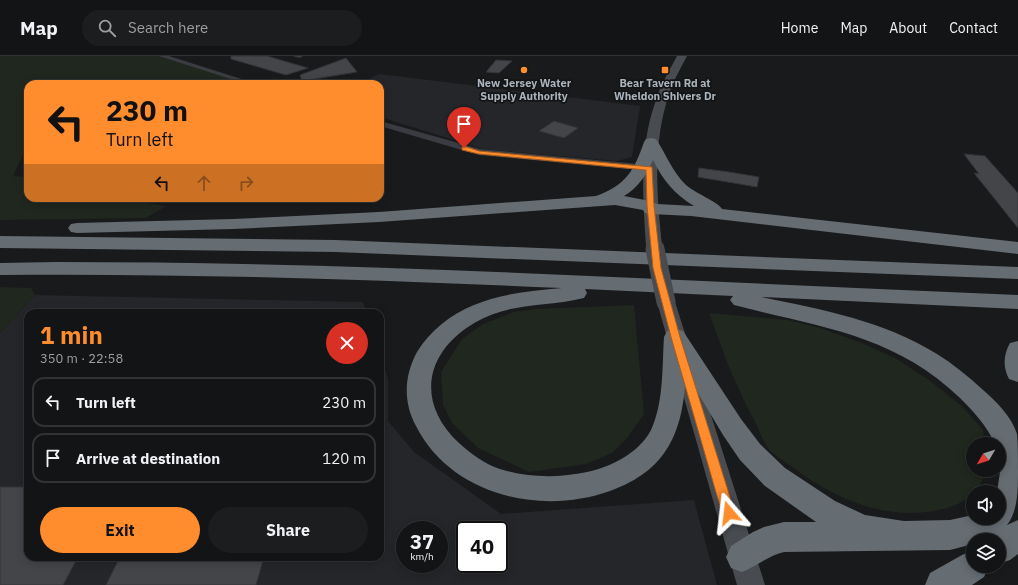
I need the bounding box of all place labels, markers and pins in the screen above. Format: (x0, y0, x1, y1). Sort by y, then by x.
marker: New Jersey Water Supply Authority (519, 65, 529, 75)
marker: Bear Tavern Rd at Wheldon Shivers Dr (660, 65, 670, 75)
place label: New Jersey Water Supply Authority (477, 76, 572, 103)
place label: Bear Tavern Rd at Wheldon Shivers Dr (614, 76, 717, 103)
pin (447, 107, 481, 148)

